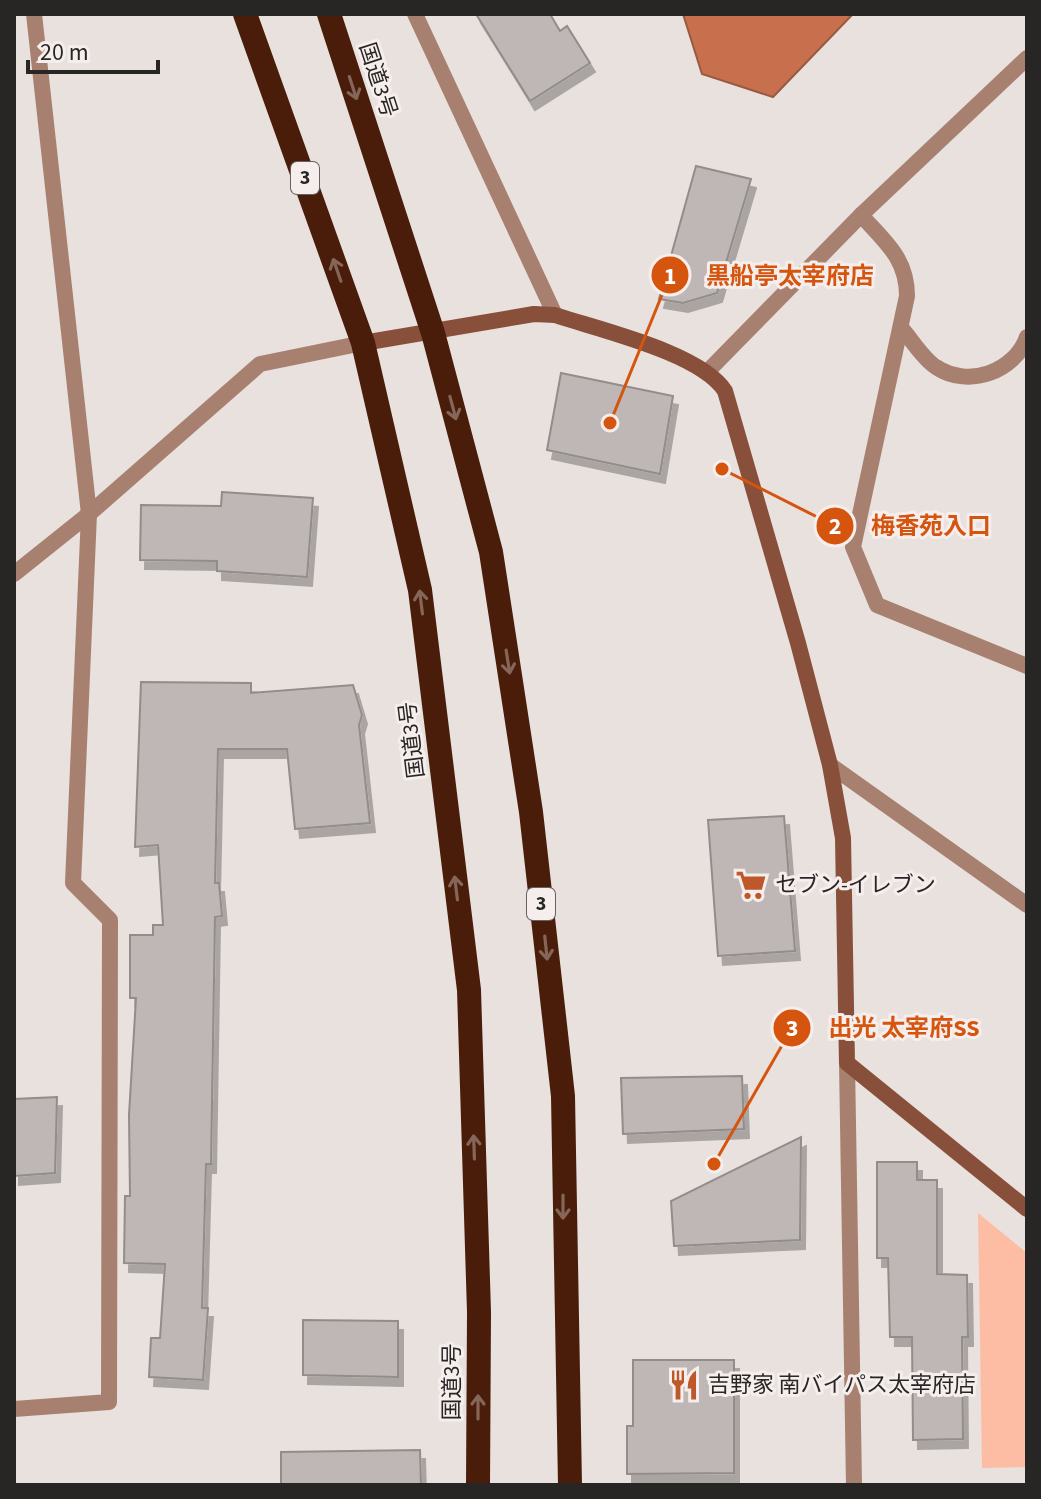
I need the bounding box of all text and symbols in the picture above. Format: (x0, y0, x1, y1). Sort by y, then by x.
scale bar (28, 24, 158, 74)
text: 20 m (40, 35, 89, 70)
street label: 国道3号 (351, 38, 405, 122)
one-way arrow (347, 75, 362, 100)
road number: 3 (291, 162, 319, 194)
callout: 黒船亭太宰府店 (650, 251, 890, 299)
one-way arrow (329, 257, 344, 282)
text: 1 (664, 259, 676, 294)
text: 黒船亭太宰府店 (706, 259, 874, 294)
one-way arrow (446, 395, 461, 421)
callout: 梅香苑入口 (815, 502, 1007, 550)
text: 2 (829, 509, 841, 544)
text: 梅香苑入口 (871, 509, 991, 544)
one-way arrow (413, 590, 428, 615)
one-way arrow (501, 649, 516, 675)
street label: 国道3号 (391, 700, 433, 780)
supermarket icon: セブン-イレブン (734, 868, 768, 902)
place label: セブン-イレブン (775, 869, 936, 901)
one-way arrow (448, 876, 463, 901)
road number: 3 (527, 888, 555, 920)
one-way arrow (538, 934, 553, 961)
callout: 出光 太宰府SS (772, 1004, 995, 1052)
text: 3 (786, 1011, 798, 1046)
text: 出光 太宰府SS (828, 1011, 980, 1046)
one-way arrow (466, 1134, 481, 1161)
one-way arrow (556, 1193, 571, 1220)
street label: 国道3号 (436, 1344, 468, 1420)
restaurant icon: 吉野家 南バイパス太宰府店 (667, 1368, 701, 1402)
place label: 吉野家 南バイパス太宰府店 (708, 1369, 976, 1401)
one-way arrow (470, 1394, 486, 1421)

